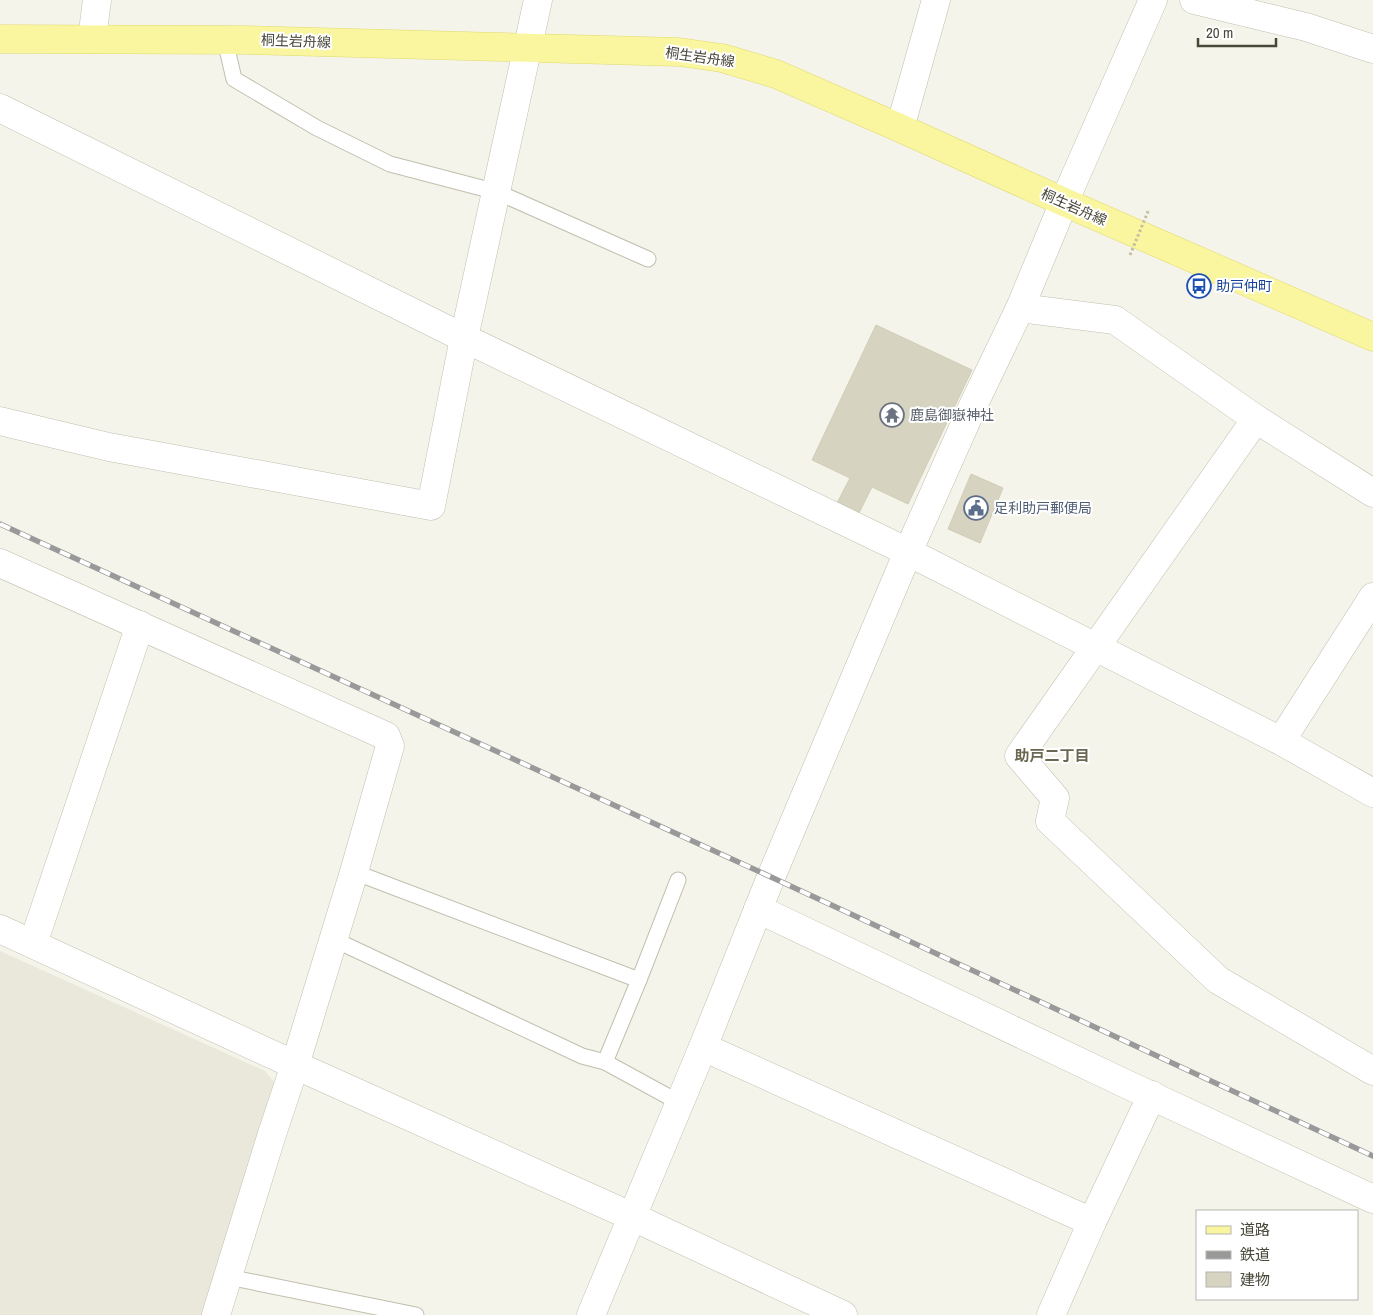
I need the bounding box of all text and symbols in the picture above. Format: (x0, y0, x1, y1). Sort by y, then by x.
scale bar (1198, 15, 1276, 47)
text: 20 m (1206, 22, 1233, 43)
street label: 桐生岩舟線 (261, 31, 331, 51)
street label: 桐生岩舟線 (664, 43, 736, 71)
street label: 桐生岩舟線 (1038, 185, 1110, 229)
bus stop icon: 助戸仲町 (1186, 273, 1212, 299)
place label: 助戸仲町 (1216, 277, 1272, 295)
temple icon: 鹿島御嶽神社 (879, 402, 905, 428)
place label: 鹿島御嶽神社 (910, 406, 994, 424)
public building icon: 足利助戸郵便局 (963, 495, 989, 521)
place label: 足利助戸郵便局 (994, 499, 1092, 517)
district label: 助戸二丁目 (1014, 745, 1090, 766)
legend (1196, 1210, 1358, 1300)
text: 道路 (1240, 1219, 1270, 1240)
text: 鉄道 (1240, 1244, 1270, 1265)
text: 建物 (1240, 1269, 1270, 1290)

